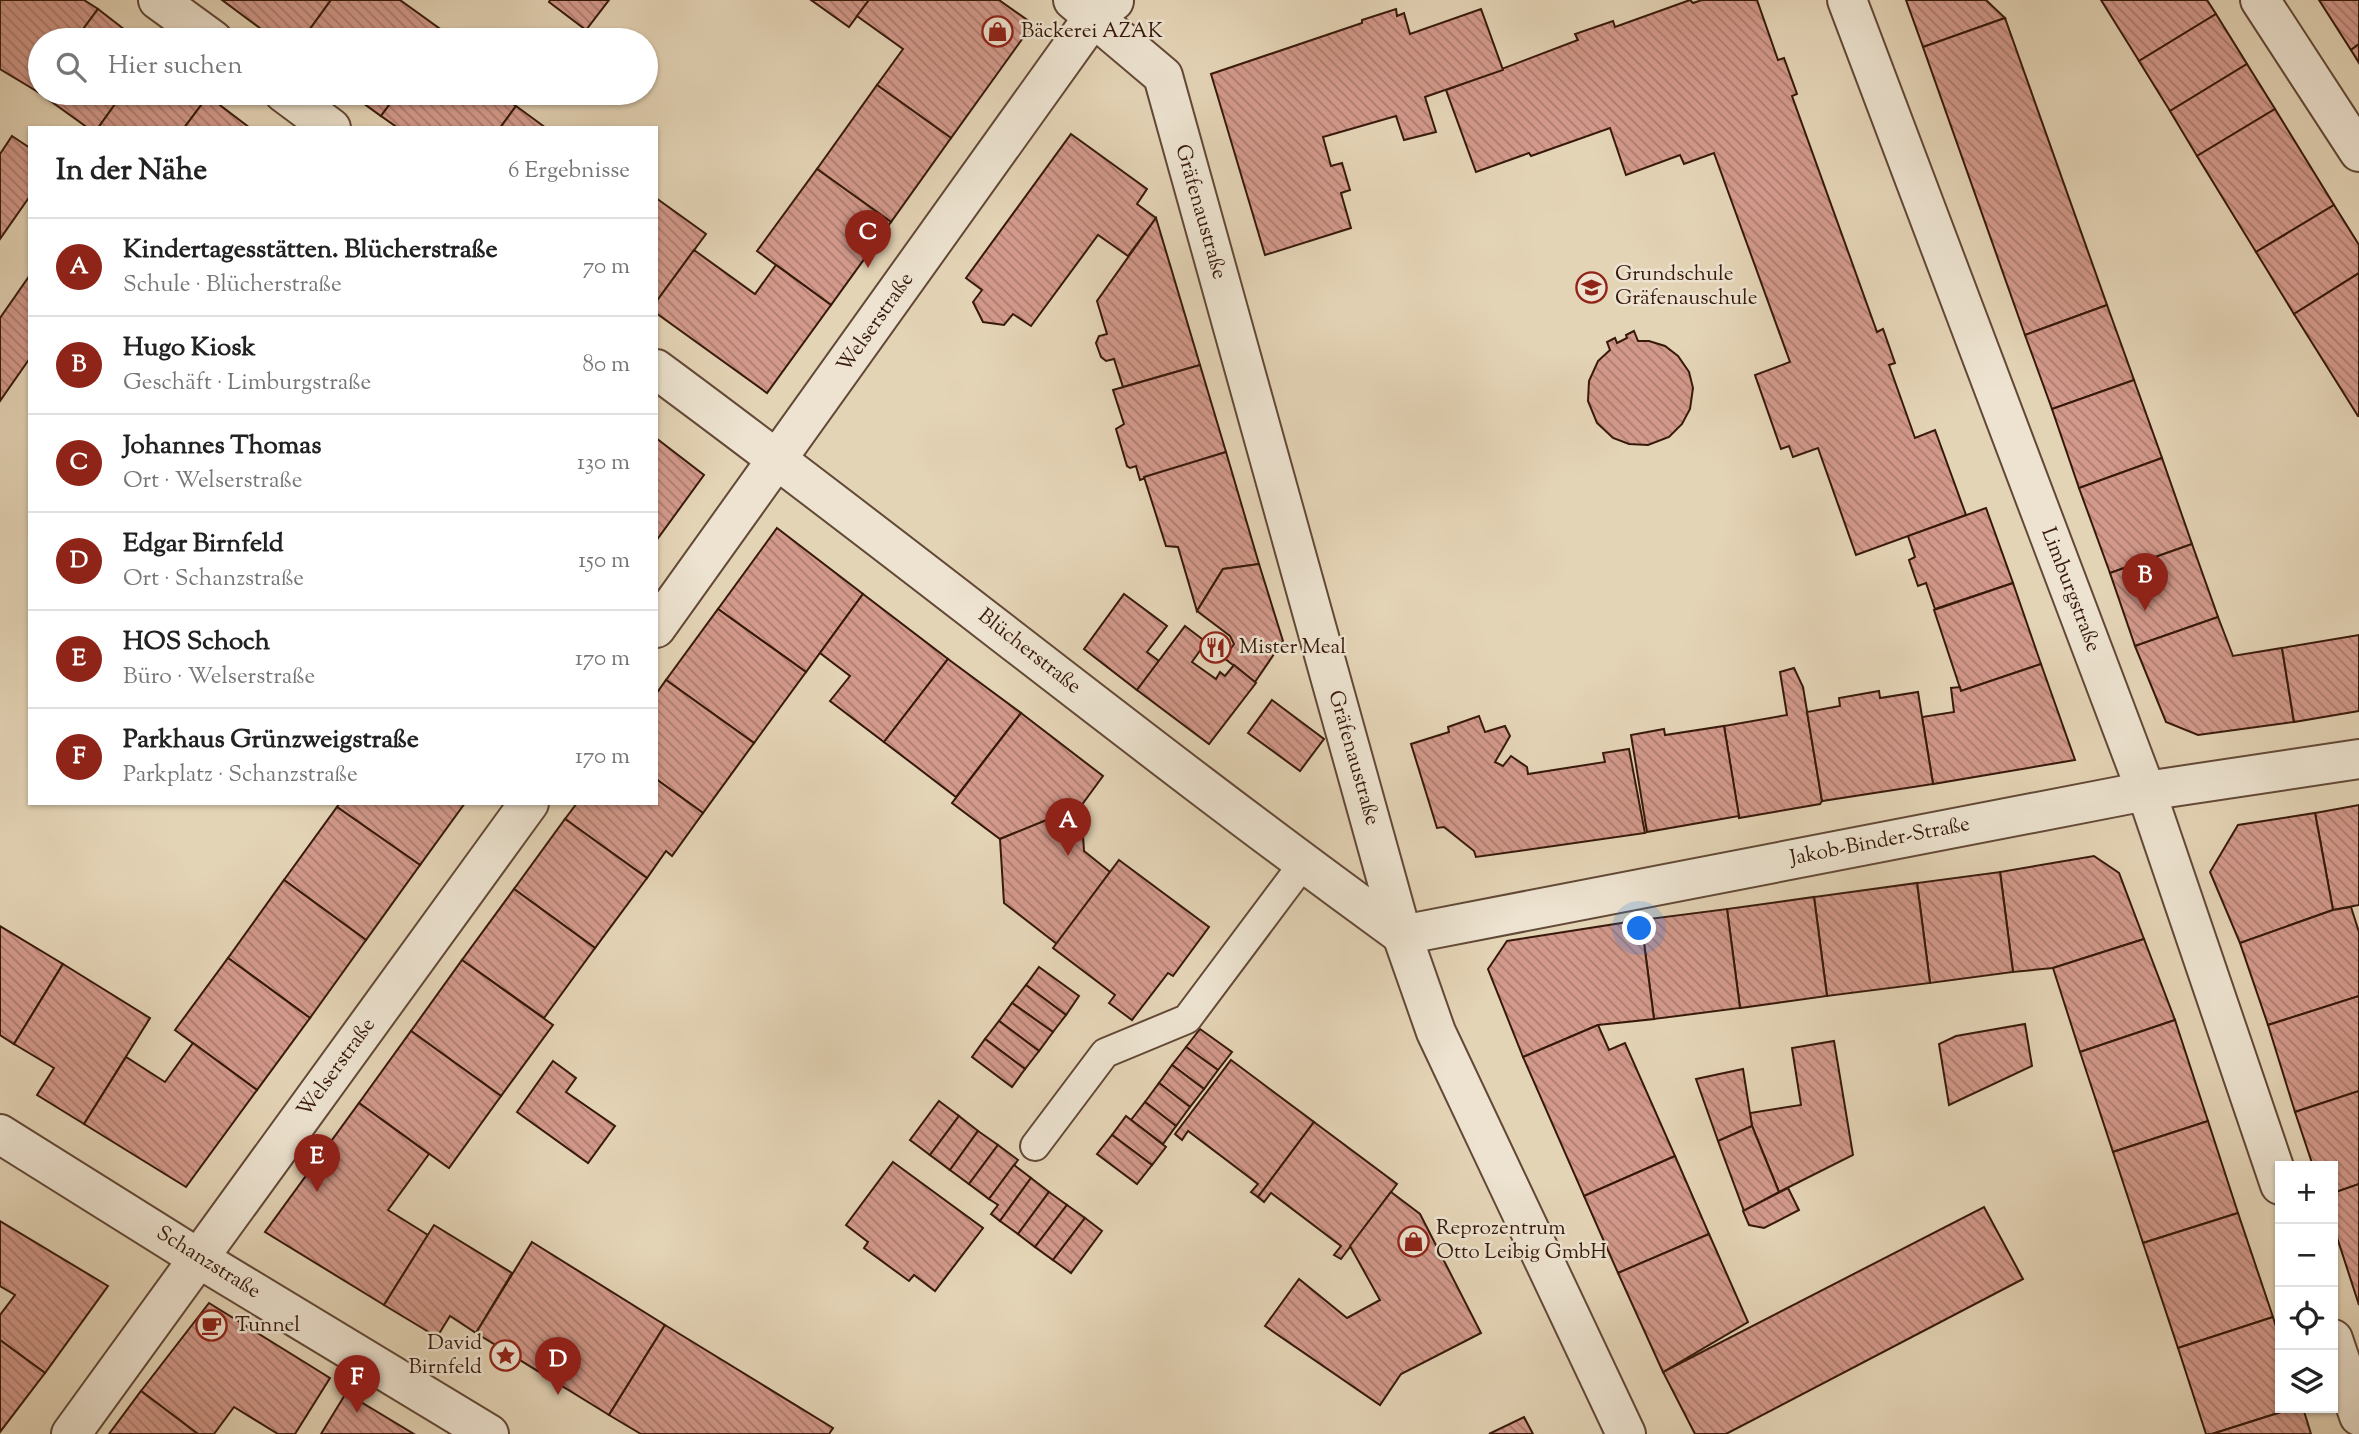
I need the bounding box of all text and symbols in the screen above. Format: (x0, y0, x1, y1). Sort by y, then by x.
shop icon: Bäckerei AZAK (981, 15, 1015, 49)
place label: Bäckerei AZAK (1021, 17, 1163, 47)
search box (28, 28, 658, 105)
icon: search (52, 48, 90, 86)
text: Hier suchen (108, 48, 243, 85)
street label: Gräfenaustraße (1166, 141, 1234, 283)
text: In der Nähe (56, 150, 207, 193)
text: 6 Ergebnisse (508, 155, 630, 188)
pin: C (845, 210, 891, 268)
text: Kindertagesstätten. Blücherstraße (123, 232, 498, 269)
text: A (70, 251, 88, 284)
text: 70 m (583, 251, 630, 284)
place label: Grundschule Gräfenauschule (1615, 260, 1758, 314)
street label: Welserstraße (830, 267, 922, 379)
text: Schule · Blücherstraße (123, 269, 342, 302)
school or university icon: Grundschule Gräfenauschule (1575, 270, 1609, 304)
text: Hugo Kiosk (123, 330, 256, 367)
text: B (72, 349, 86, 382)
text: 80 m (582, 349, 630, 382)
text: Geschäft · Limburgstraße (123, 367, 371, 400)
text: Johannes Thomas (123, 428, 321, 465)
text: C (70, 447, 88, 480)
text: 130 m (577, 447, 630, 480)
text: Ort · Welserstraße (123, 465, 302, 498)
street label: Limburgstraße (2032, 523, 2108, 657)
text: Edgar Birnfeld (123, 526, 284, 563)
text: D (70, 545, 88, 578)
text: 150 m (578, 545, 630, 578)
pin: B (2122, 553, 2168, 611)
text: Ort · Schanzstraße (123, 563, 304, 596)
street label: Blücherstraße (971, 602, 1087, 702)
text: HOS Schoch (123, 624, 270, 661)
restaurant icon: Mister Meal (1199, 631, 1233, 665)
place label: Mister Meal (1239, 633, 1346, 663)
text: E (72, 643, 86, 676)
text: 170 m (575, 643, 630, 676)
text: Büro · Welserstraße (123, 661, 315, 694)
street label: Gräfenaustraße (1319, 687, 1387, 829)
text: Parkhaus Grünzweigstraße (123, 722, 419, 759)
text: F (73, 741, 85, 774)
text: 170 m (575, 741, 630, 774)
text: Parkplatz · Schanzstraße (123, 759, 358, 792)
pin: A (1045, 798, 1091, 856)
street label: Jakob-Binder-Straße (1786, 810, 1973, 874)
your location (1622, 911, 1656, 945)
street label: Welserstraße (291, 1012, 383, 1124)
pin: E (294, 1134, 340, 1192)
map controls (2275, 1161, 2338, 1413)
button: + (2275, 1161, 2338, 1224)
place label: Reprozentrum Otto Leibig GmbH (1436, 1214, 1607, 1268)
street label: Schanzstraße (150, 1219, 266, 1307)
shop icon: Reprozentrum Otto Leibig GmbH (1396, 1224, 1430, 1258)
button: − (2275, 1224, 2338, 1287)
button: locate (2275, 1287, 2338, 1350)
cafe icon: Tunnel (195, 1309, 229, 1343)
place label: Tunnel (235, 1311, 300, 1341)
place label: David Birnfeld (409, 1329, 482, 1383)
pin: D (535, 1337, 581, 1395)
place icon: David Birnfeld (488, 1339, 522, 1373)
button: layers (2275, 1350, 2338, 1413)
pin: F (334, 1355, 380, 1413)

